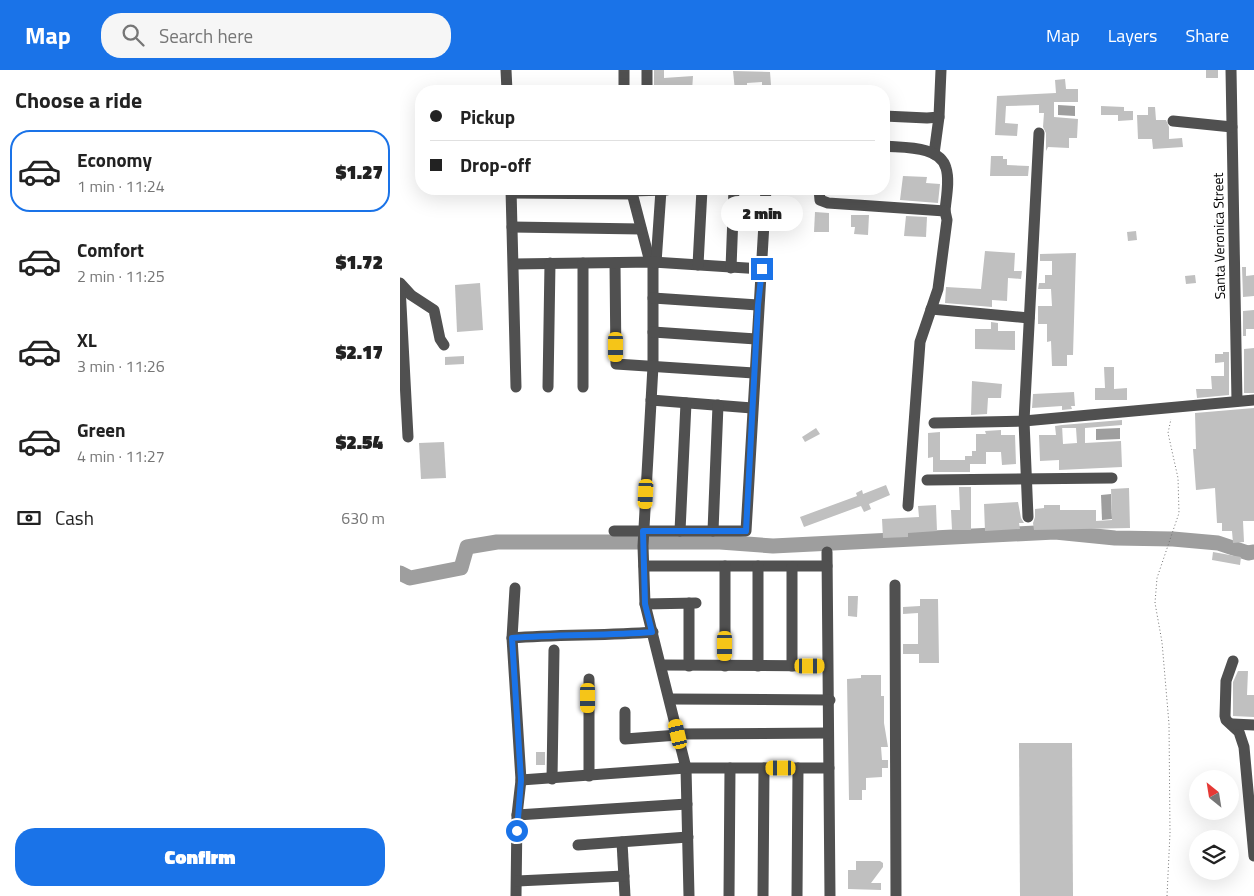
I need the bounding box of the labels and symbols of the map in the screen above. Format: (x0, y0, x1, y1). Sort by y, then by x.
street label: Santa Veronica Street (1207, 172, 1230, 300)
callout: 2 min (721, 196, 803, 232)
route end (751, 258, 773, 280)
car (608, 332, 623, 362)
car (637, 479, 654, 509)
car (717, 631, 732, 661)
car (795, 659, 825, 674)
car (580, 683, 595, 713)
car (667, 718, 688, 750)
car (766, 761, 796, 776)
north arrow (1189, 770, 1239, 820)
route start (506, 820, 528, 842)

